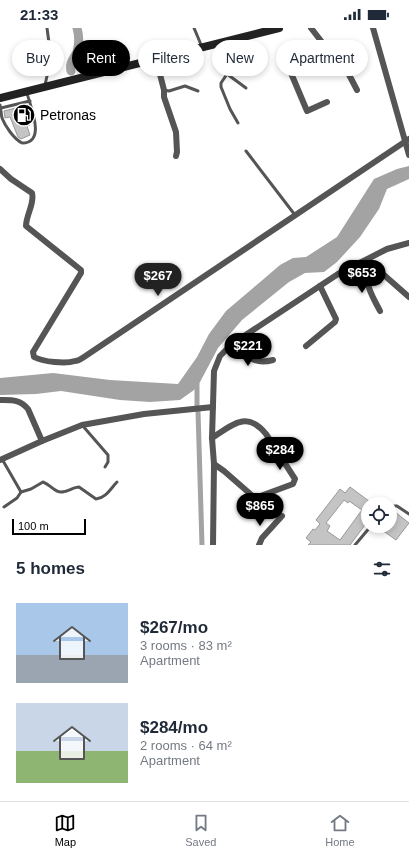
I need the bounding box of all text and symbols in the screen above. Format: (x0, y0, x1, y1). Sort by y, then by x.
text: 21:33 (20, 6, 58, 23)
chip: Buy (12, 40, 64, 76)
chip: Rent (72, 40, 130, 76)
chip: Filters (138, 40, 204, 76)
chip: New (212, 40, 268, 76)
chip: Apartment (276, 40, 368, 76)
fuel station icon: Petronas (11, 102, 37, 128)
place label: Petronas (40, 107, 96, 123)
pin: $653 (338, 260, 386, 294)
pin: $267 (134, 263, 182, 297)
text: $653 (348, 265, 376, 280)
text: $267 (144, 268, 172, 283)
pin: $221 (224, 333, 272, 367)
text: $221 (234, 338, 262, 353)
pin: $284 (256, 437, 304, 471)
text: $284 (266, 442, 294, 457)
pin: $865 (236, 493, 284, 527)
map controls (361, 497, 397, 533)
button: locate (361, 497, 397, 533)
text: $865 (246, 498, 274, 513)
scale bar (12, 517, 86, 536)
text: 100 m (18, 520, 49, 532)
icon: filters (371, 558, 393, 580)
text: 5 homes (16, 559, 85, 578)
text: $267/mo (140, 618, 208, 637)
icon: home (48, 619, 96, 667)
text: 3 rooms · 83 m² (140, 638, 232, 653)
text: Apartment (140, 653, 200, 668)
text: $284/mo (140, 718, 208, 737)
icon: home (48, 719, 96, 767)
text: 2 rooms · 64 m² (140, 738, 232, 753)
text: Apartment (140, 753, 200, 768)
tab: Map (54, 812, 76, 848)
tab: Saved (185, 812, 216, 848)
tab: Home (325, 812, 355, 848)

